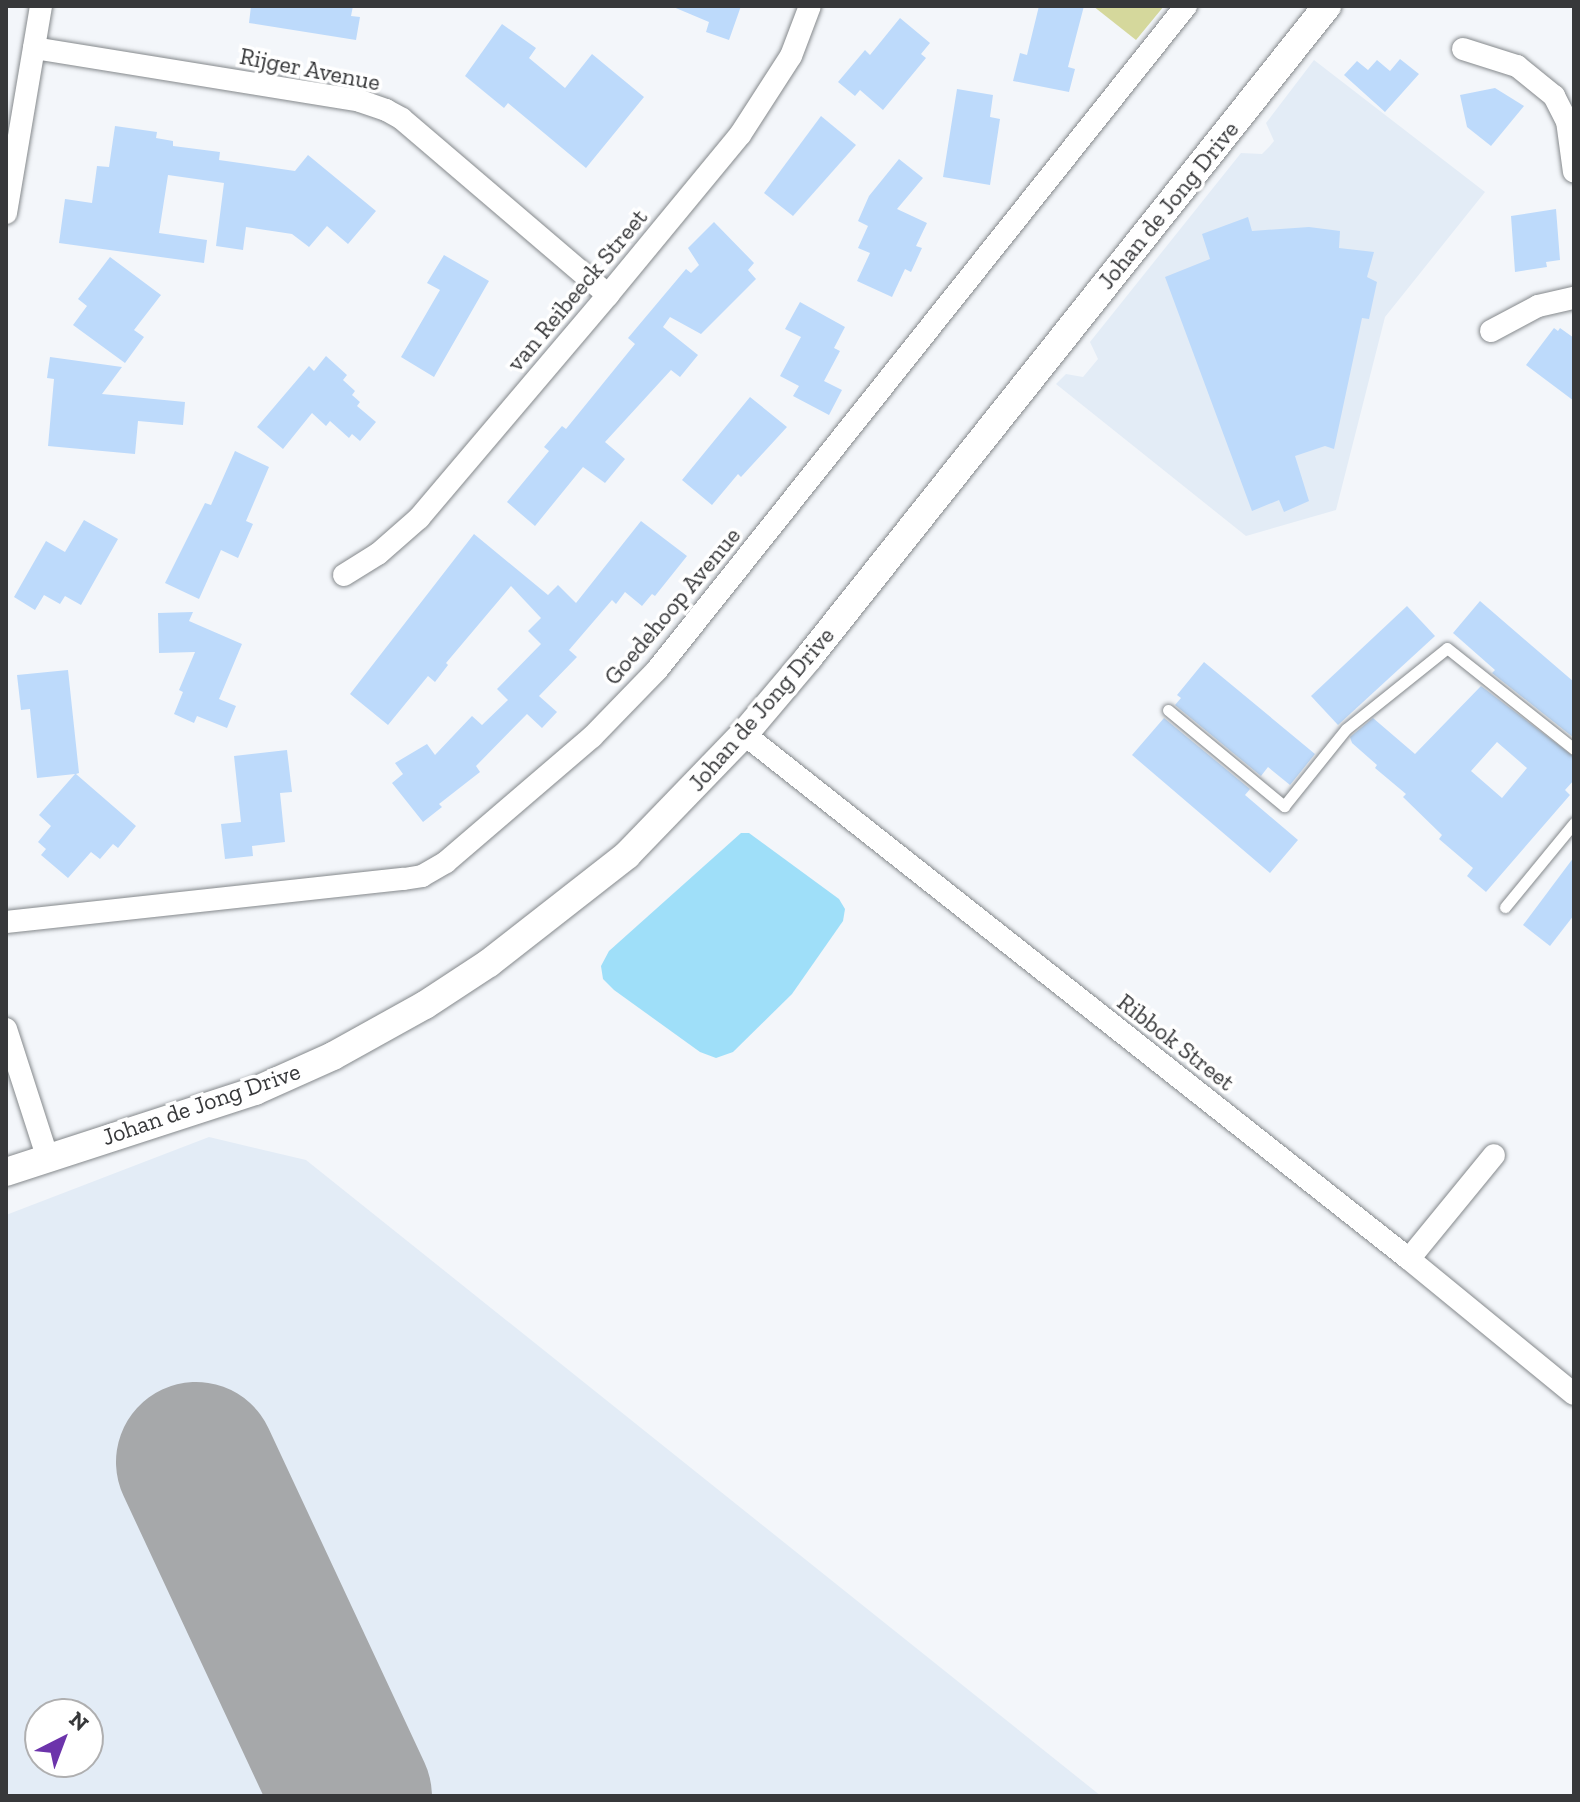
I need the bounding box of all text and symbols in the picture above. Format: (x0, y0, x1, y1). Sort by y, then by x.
street label: Rijger Avenue (237, 41, 383, 97)
street label: Johan de Jong Drive (1091, 115, 1245, 295)
street label: van Reibeeck Street (501, 203, 653, 377)
street label: Goedehoop Avenue (598, 521, 746, 691)
street label: Johan de Jong Drive (682, 621, 840, 797)
street label: Ribbok Street (1112, 987, 1240, 1097)
street label: Johan de Jong Drive (98, 1056, 304, 1152)
north arrow (24, 1698, 104, 1778)
text: N (64, 1706, 94, 1737)

